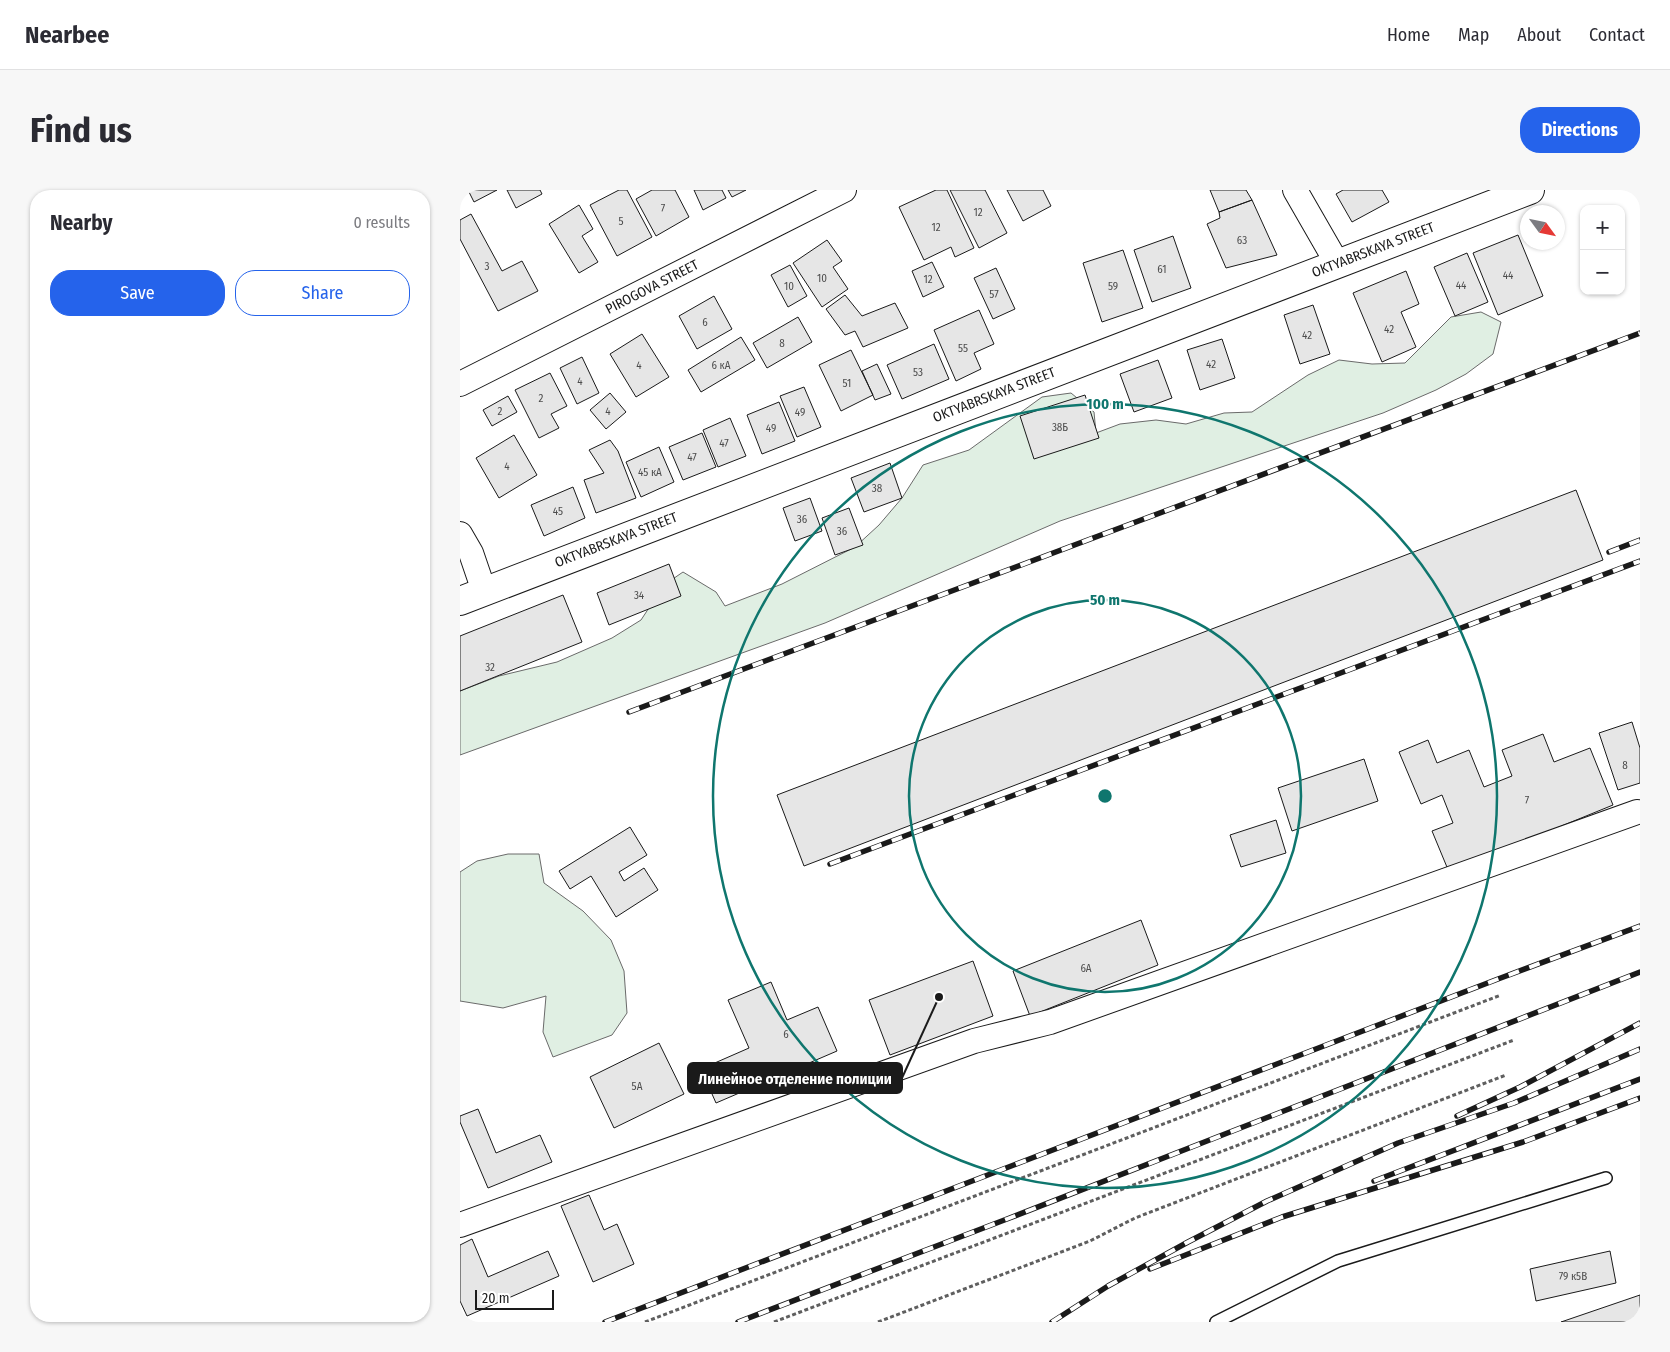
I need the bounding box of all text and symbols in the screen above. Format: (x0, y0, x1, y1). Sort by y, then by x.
text: Nearbee (25, 21, 109, 49)
text: Home (1387, 24, 1430, 46)
text: Map (1458, 24, 1489, 46)
text: About (1517, 24, 1561, 46)
text: Contact (1589, 24, 1645, 46)
button: Directions (1520, 107, 1640, 153)
text: Find us (30, 109, 132, 151)
house number: 7 (661, 202, 666, 215)
north arrow (1520, 205, 1565, 250)
map controls (1580, 205, 1625, 295)
button: + (1580, 205, 1625, 250)
house number: 12 (973, 206, 983, 219)
text: Nearby (50, 210, 112, 236)
text: 0 results (353, 213, 410, 232)
house number: 5 (618, 215, 624, 228)
street label: OKTYABRSKAYA STREET (1309, 219, 1437, 281)
house number: 12 (931, 221, 941, 234)
house number: 63 (1237, 234, 1247, 247)
button: − (1580, 250, 1625, 295)
street label: PIROGOVA STREET (603, 256, 702, 318)
house number: 3 (485, 260, 490, 273)
house number: 61 (1157, 263, 1167, 276)
house number: 44 (1503, 269, 1514, 282)
button: Save (50, 270, 225, 316)
button: Share (235, 270, 410, 316)
house number: 10 (817, 272, 827, 285)
house number: 12 (923, 273, 933, 286)
house number: 44 (1456, 279, 1467, 292)
house number: 10 (784, 280, 794, 293)
house number: 59 (1108, 280, 1118, 293)
house number: 57 (989, 288, 999, 301)
house number: 6 (702, 316, 708, 329)
house number: 42 (1384, 323, 1394, 336)
house number: 42 (1302, 329, 1312, 342)
house number: 8 (779, 337, 785, 350)
house number: 55 (958, 342, 968, 355)
house number: 42 (1206, 358, 1216, 371)
house number: 4 (636, 359, 642, 372)
house number: 6 кА (712, 359, 731, 372)
street label: OKTYABRSKAYA STREET (930, 364, 1058, 426)
house number: 53 (913, 366, 923, 379)
house number: 4 (577, 375, 583, 388)
house number: 51 (843, 377, 851, 390)
house number: 2 (539, 392, 544, 405)
text: 100 m (1086, 395, 1124, 413)
house number: 2 (498, 405, 503, 418)
house number: 4 (605, 405, 611, 418)
house number: 49 (795, 406, 805, 419)
house number: 38Б (1052, 421, 1068, 434)
house number: 49 (766, 422, 776, 435)
house number: 47 (719, 437, 729, 450)
house number: 47 (687, 451, 697, 464)
house number: 4 (504, 460, 510, 473)
house number: 45 кА (638, 466, 662, 479)
house number: 38 (872, 482, 883, 495)
house number: 45 (553, 505, 563, 518)
street label: OKTYABRSKAYA STREET (552, 509, 680, 571)
house number: 36 (797, 513, 808, 526)
house number: 36 (837, 525, 848, 538)
house number: 34 (634, 589, 645, 602)
text: 50 m (1090, 591, 1120, 609)
house number: 32 (485, 661, 495, 674)
house number: 8 (1622, 759, 1628, 772)
centre of rings (1096, 787, 1114, 805)
house number: 7 (1525, 794, 1530, 807)
house number: 6А (1080, 962, 1092, 975)
house number: 6 (783, 1028, 789, 1041)
callout: Линейное отделение полиции (688, 1063, 902, 1093)
text: Линейное отделение полиции (698, 1070, 892, 1088)
house number: 5А (632, 1080, 643, 1093)
house number: 79 к5В (1559, 1270, 1587, 1283)
scale bar (475, 1287, 554, 1310)
text: 20 m (482, 1290, 510, 1307)

